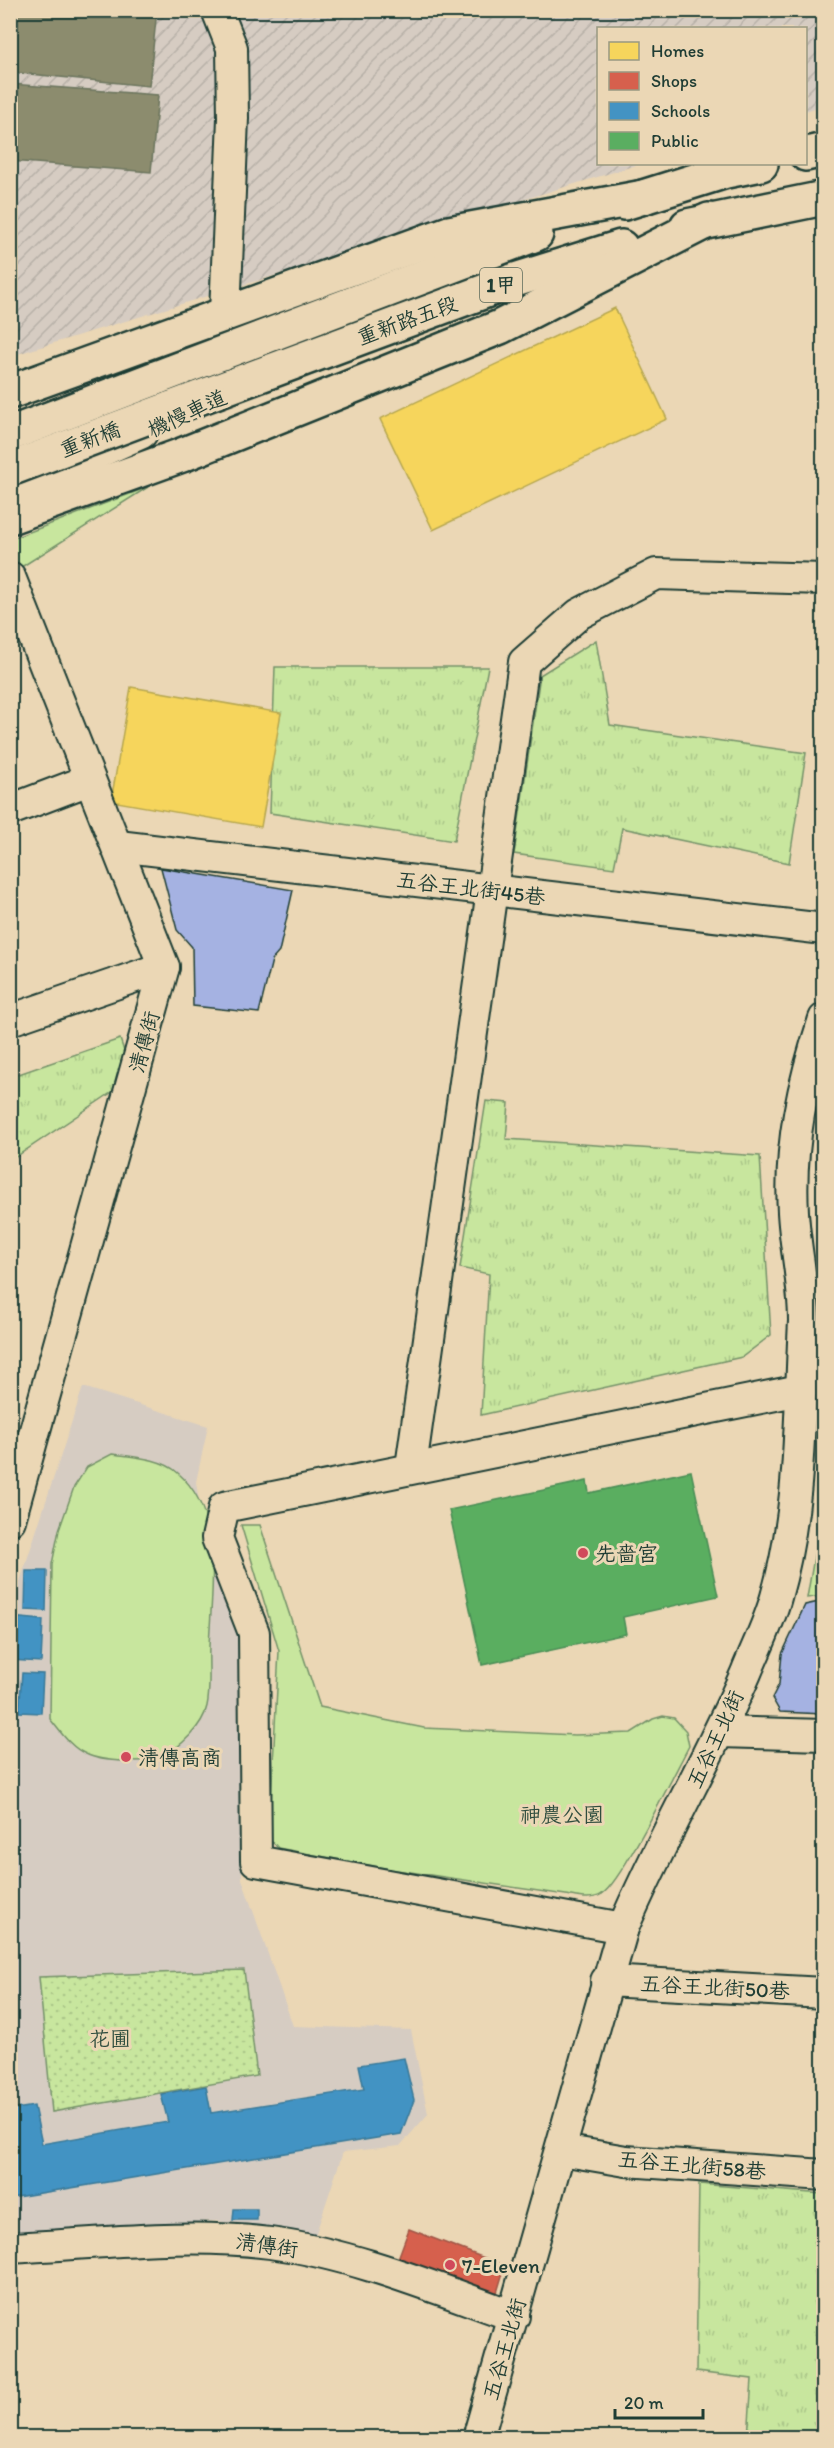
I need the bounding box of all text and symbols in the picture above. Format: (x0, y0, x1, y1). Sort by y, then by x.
legend (597, 27, 807, 165)
text: Homes (651, 40, 704, 62)
text: Shops (651, 70, 697, 92)
text: Schools (651, 100, 710, 122)
text: Public (651, 130, 699, 152)
road number: 1甲 (480, 268, 522, 302)
street label: 重新路五段 (353, 290, 461, 350)
street label: 機慢車道 (144, 384, 230, 442)
street label: 重新橋 (56, 416, 124, 462)
street label: 五谷王北街45巷 (395, 866, 547, 910)
street label: 清傳街 (124, 1008, 164, 1076)
place label: 先嗇宮 (595, 1541, 658, 1566)
marker: 先嗇宮 (576, 1546, 590, 1560)
street label: 五谷王北街 (681, 1686, 749, 1792)
place label: 清傳高商 (138, 1745, 222, 1770)
marker: 清傳高商 (119, 1750, 133, 1764)
park label: 神農公園 (520, 1802, 604, 1827)
street label: 五谷王北街50巷 (639, 1971, 791, 2003)
park label: 花圃 (89, 2026, 131, 2051)
street label: 五谷王北街58巷 (617, 2146, 767, 2184)
street label: 清傳街 (234, 2228, 300, 2262)
place label: 7-Eleven (462, 2253, 540, 2278)
marker: 7-Eleven (443, 2258, 457, 2272)
street label: 五谷王北街 (478, 2295, 530, 2403)
scale bar (615, 2382, 704, 2420)
text: 20 m (624, 2392, 664, 2414)

